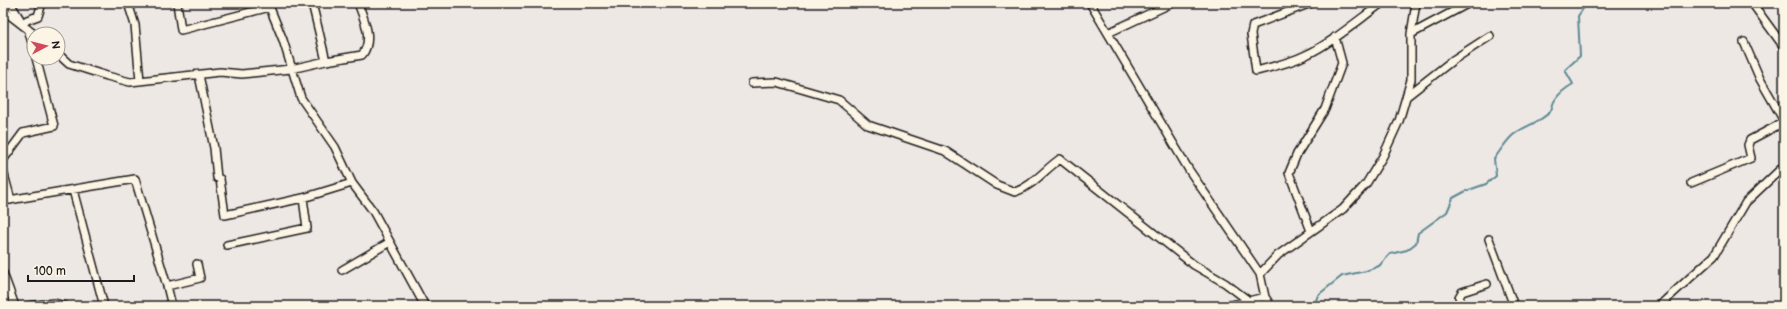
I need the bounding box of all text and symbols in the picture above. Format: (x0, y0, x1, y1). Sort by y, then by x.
north arrow (26, 26, 66, 66)
text: N (48, 40, 62, 50)
scale bar (28, 257, 134, 283)
text: 100 m (34, 264, 66, 279)

